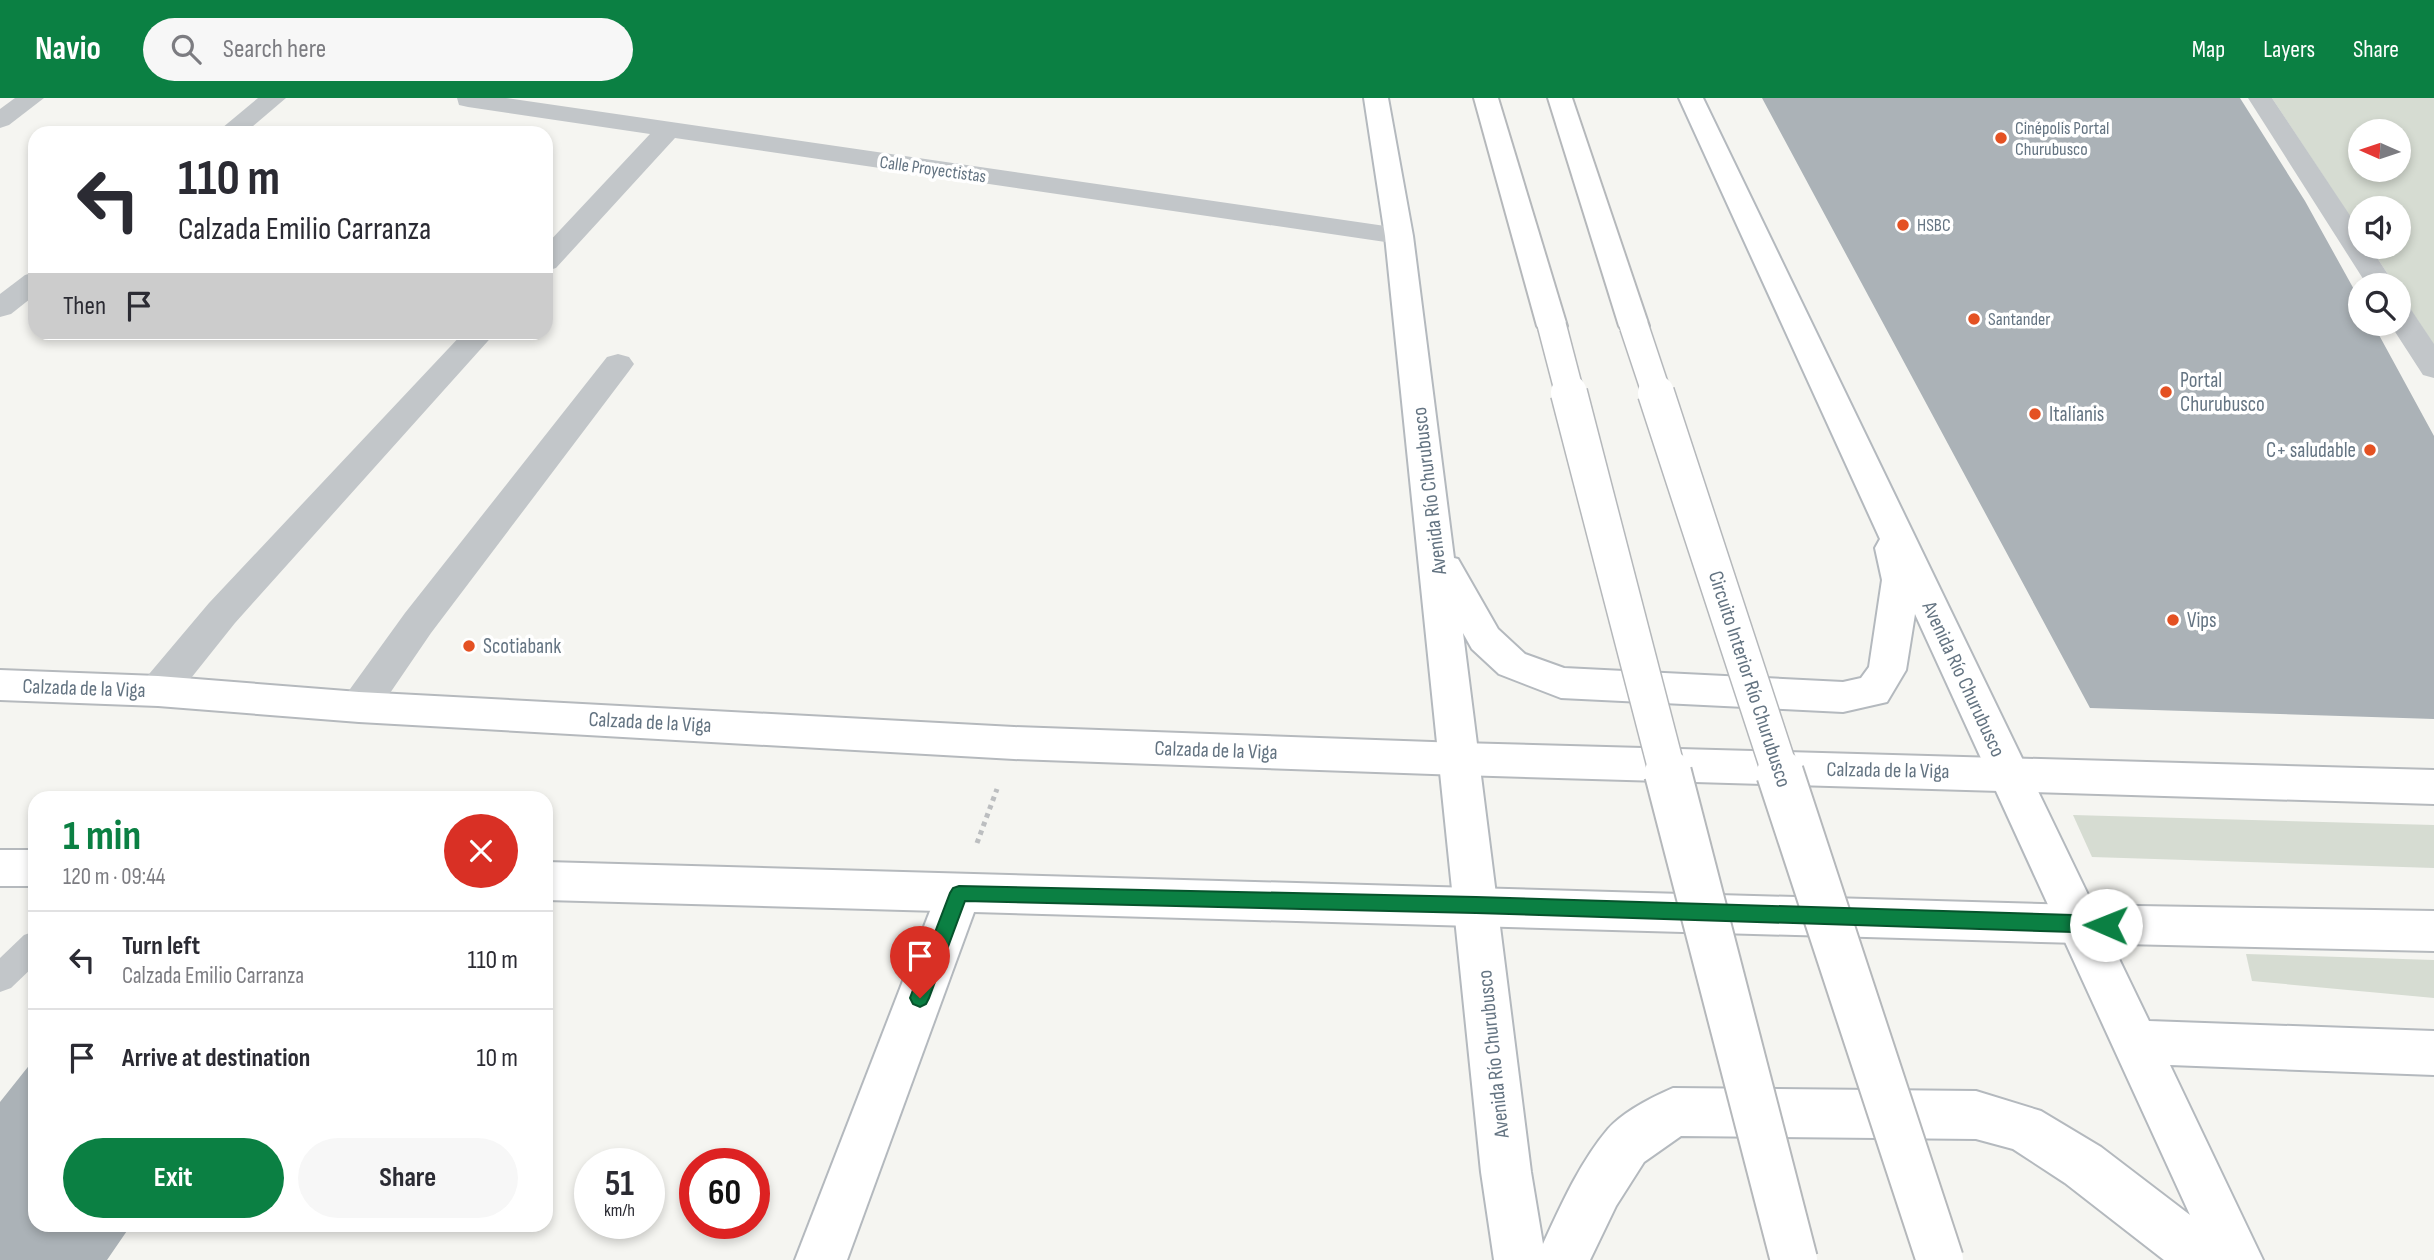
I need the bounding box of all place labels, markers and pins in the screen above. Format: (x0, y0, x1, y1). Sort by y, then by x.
place label: Cinépolis Portal Churubusco (2015, 118, 2109, 160)
marker: Cinépolis Portal Churubusco (1993, 130, 2009, 146)
place label: HSBC (1917, 215, 1951, 236)
marker: HSBC (1895, 217, 1911, 233)
place label: Santander (1988, 309, 2050, 330)
marker: Santander (1966, 311, 1982, 327)
place label: Portal Churubusco (2180, 368, 2265, 417)
marker: Portal Churubusco (2158, 384, 2174, 400)
place label: Italianis (2049, 402, 2104, 427)
marker: Italianis (2027, 406, 2043, 422)
place label: C+ saludable (2266, 438, 2356, 463)
marker: C+ saludable (2362, 442, 2378, 458)
place label: Vips (2187, 608, 2217, 633)
marker: Vips (2165, 612, 2181, 628)
place label: Scotiabank (483, 634, 561, 659)
marker: Scotiabank (461, 638, 477, 654)
pin (890, 926, 950, 998)

